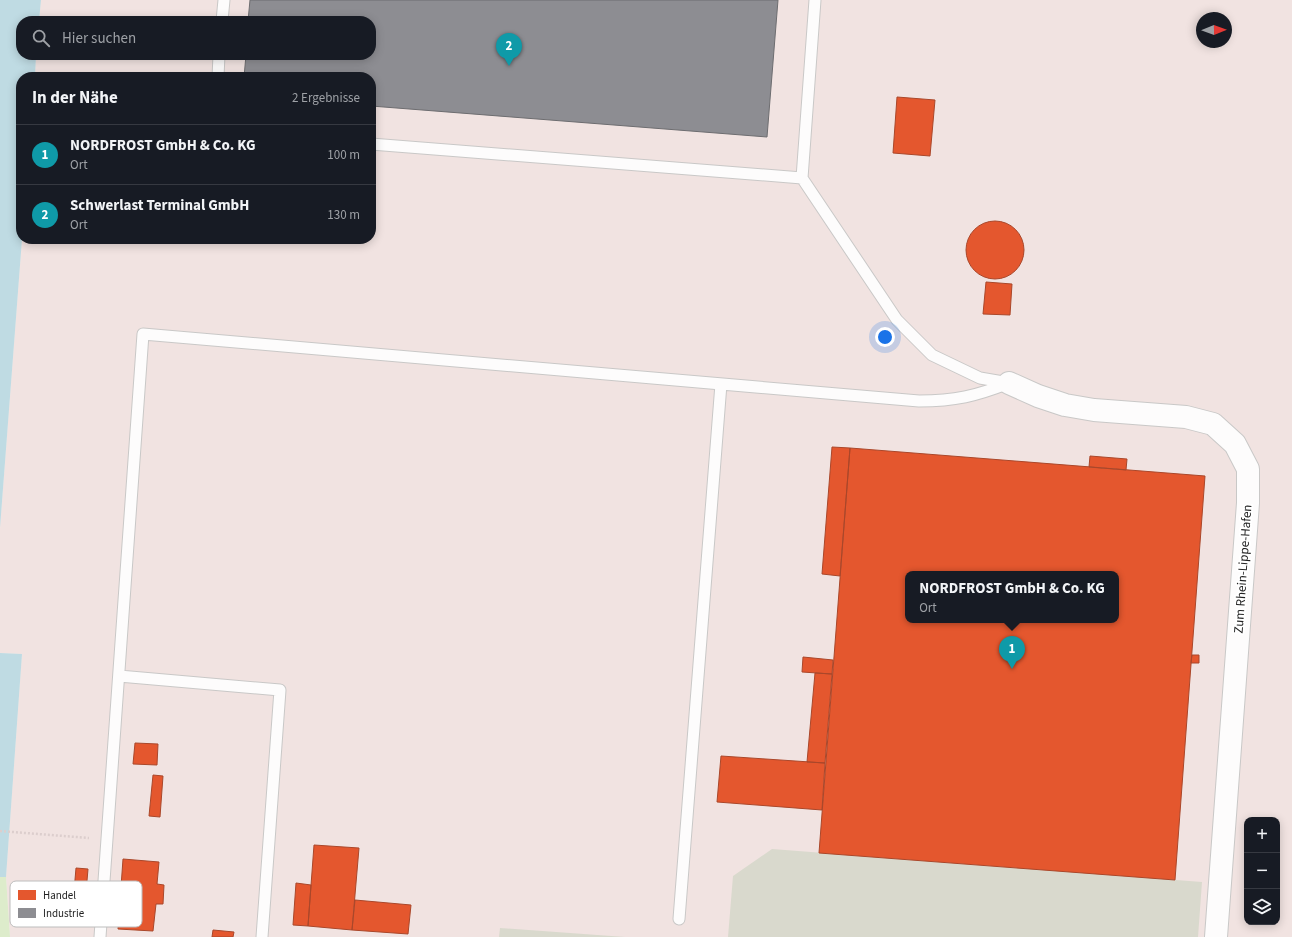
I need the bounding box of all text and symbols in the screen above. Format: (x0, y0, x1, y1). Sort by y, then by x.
north arrow (1196, 12, 1232, 48)
search box (16, 16, 376, 60)
icon: search (30, 27, 52, 49)
text: Hier suchen (62, 28, 136, 49)
pin: 2 (496, 33, 522, 66)
text: In der Nähe (32, 86, 118, 110)
text: 2 Ergebnisse (292, 89, 360, 107)
text: NORDFROST GmbH & Co. KG (70, 135, 256, 156)
text: 1 (42, 146, 48, 164)
text: 100 m (327, 146, 360, 164)
text: Ort (70, 156, 88, 174)
text: Schwerlast Terminal GmbH (70, 195, 249, 216)
text: 2 (42, 206, 48, 224)
text: 130 m (327, 206, 360, 224)
text: Ort (70, 216, 88, 234)
your location (875, 327, 895, 347)
street label: Zum Rhein-Lippe-Hafen (1230, 504, 1256, 634)
popup (905, 571, 1119, 623)
text: NORDFROST GmbH & Co. KG (919, 578, 1105, 599)
text: Ort (919, 599, 937, 617)
pin: 1 (999, 636, 1025, 669)
map controls (1244, 817, 1280, 925)
button: + (1244, 817, 1280, 853)
button: − (1244, 853, 1280, 889)
legend (10, 881, 142, 927)
text: Handel (43, 888, 76, 903)
button: layers (1244, 889, 1280, 925)
text: Industrie (43, 906, 85, 921)

